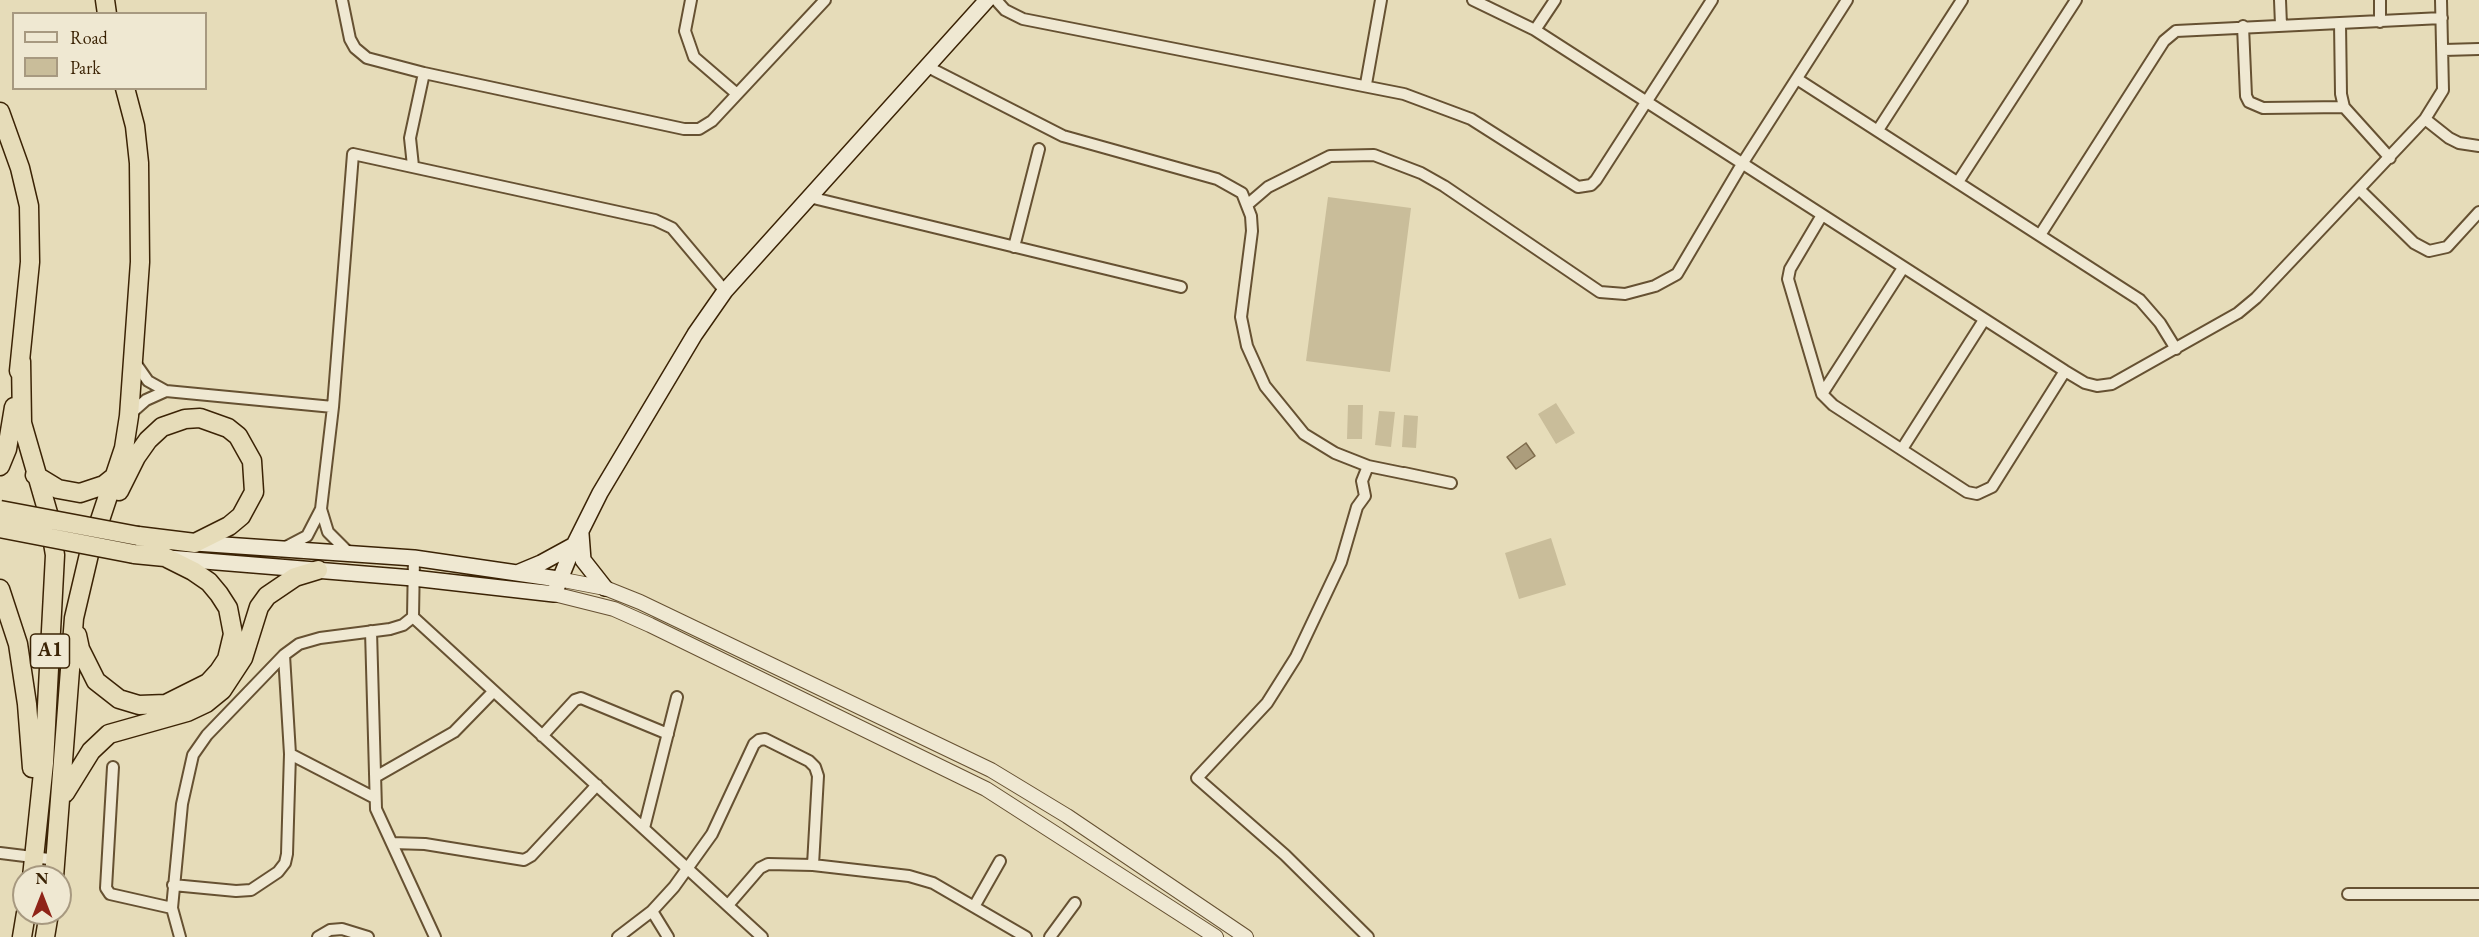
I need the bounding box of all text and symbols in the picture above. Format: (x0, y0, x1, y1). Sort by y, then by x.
legend (12, 12, 207, 90)
text: Road (70, 26, 108, 49)
text: Park (70, 56, 101, 79)
road number: A1 (31, 634, 70, 668)
north arrow (12, 865, 72, 925)
text: N (36, 868, 48, 889)

